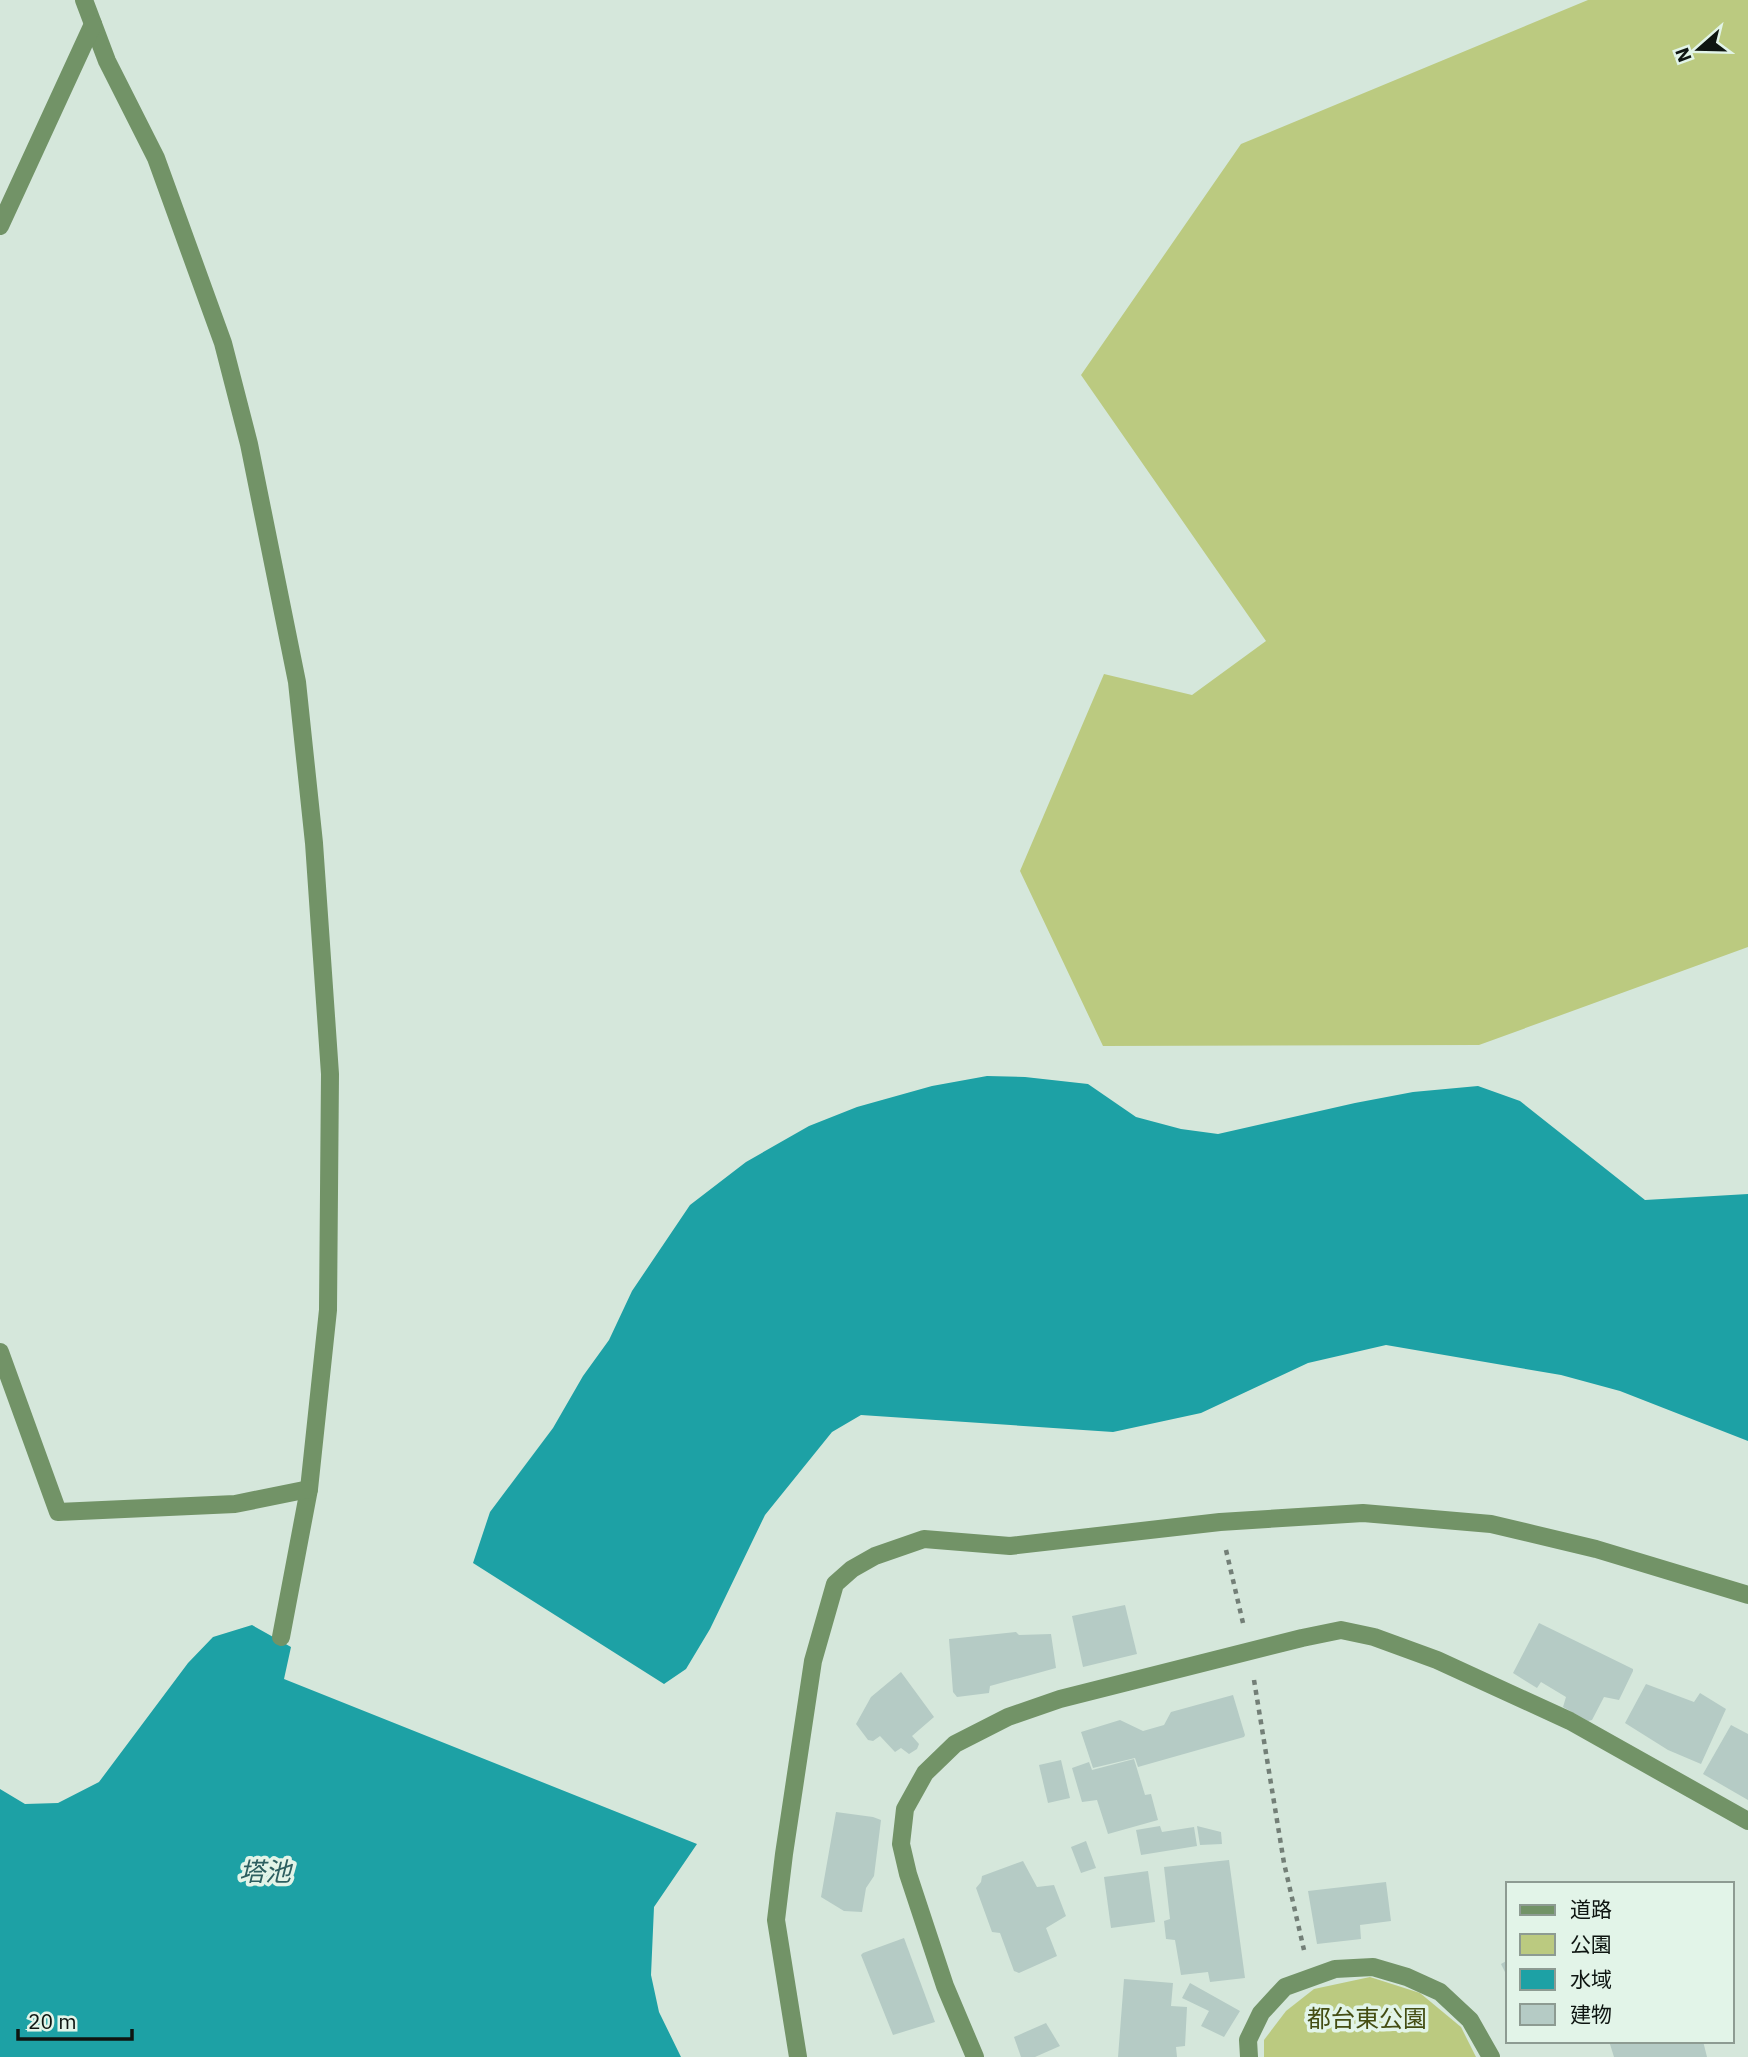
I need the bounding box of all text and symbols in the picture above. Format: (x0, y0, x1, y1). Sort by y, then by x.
north arrow (1664, 14, 1734, 84)
text: N (1669, 44, 1697, 65)
water label: 塔池 (239, 1854, 294, 1888)
legend (1506, 1882, 1734, 2043)
text: 道路 (1570, 1895, 1612, 1923)
text: 公園 (1570, 1930, 1612, 1958)
text: 水域 (1570, 1965, 1612, 1993)
scale bar (18, 1997, 131, 2041)
text: 建物 (1570, 2000, 1612, 2028)
park label: 都台東公園 (1307, 2002, 1427, 2034)
text: 20 m (28, 2007, 77, 2035)

